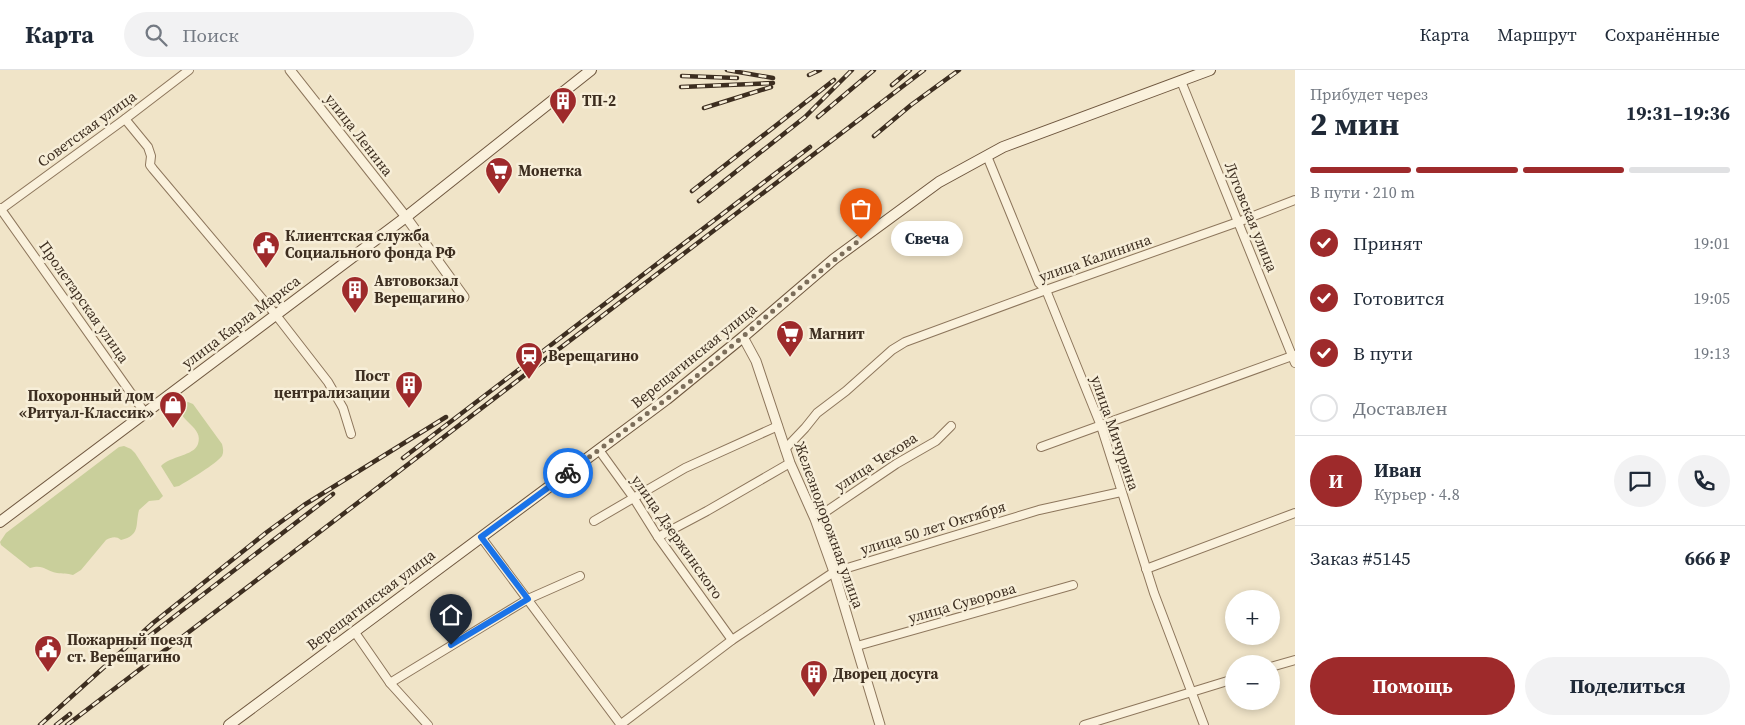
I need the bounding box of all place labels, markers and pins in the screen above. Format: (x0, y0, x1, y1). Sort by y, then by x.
building icon: ТП-2 (548, 86, 578, 125)
place label: ТП-2 (582, 90, 616, 111)
supermarket icon: Монетка (484, 156, 514, 195)
place label: Монетка (518, 160, 583, 181)
pin (840, 188, 882, 239)
callout: Свеча (891, 222, 964, 256)
place label: Клиентская служба Социального фонда РФ (285, 225, 456, 263)
public building icon: Клиентская служба Социального фонда РФ (251, 230, 281, 269)
place label: Автовокзал Верещагино (374, 270, 465, 308)
building icon: Автовокзал Верещагино (340, 275, 370, 314)
supermarket icon: Магнит (775, 319, 805, 358)
place label: Магнит (809, 323, 865, 344)
station icon: Верещагино (514, 341, 544, 380)
place label: Верещагино (548, 345, 639, 366)
place label: Пост централизации (274, 365, 391, 403)
building icon: Пост централизации (394, 370, 424, 409)
place label: Похоронный дом «Ритуал-Классик» (19, 385, 154, 423)
shop icon: Похоронный дом «Ритуал-Классик» (158, 390, 188, 429)
pin (430, 594, 472, 645)
place label: Пожарный поезд ст. Верещагино (67, 629, 192, 667)
public building icon: Пожарный поезд ст. Верещагино (33, 634, 63, 673)
building icon: Дворец досуга (799, 659, 829, 698)
place label: Дворец досуга (833, 663, 940, 684)

